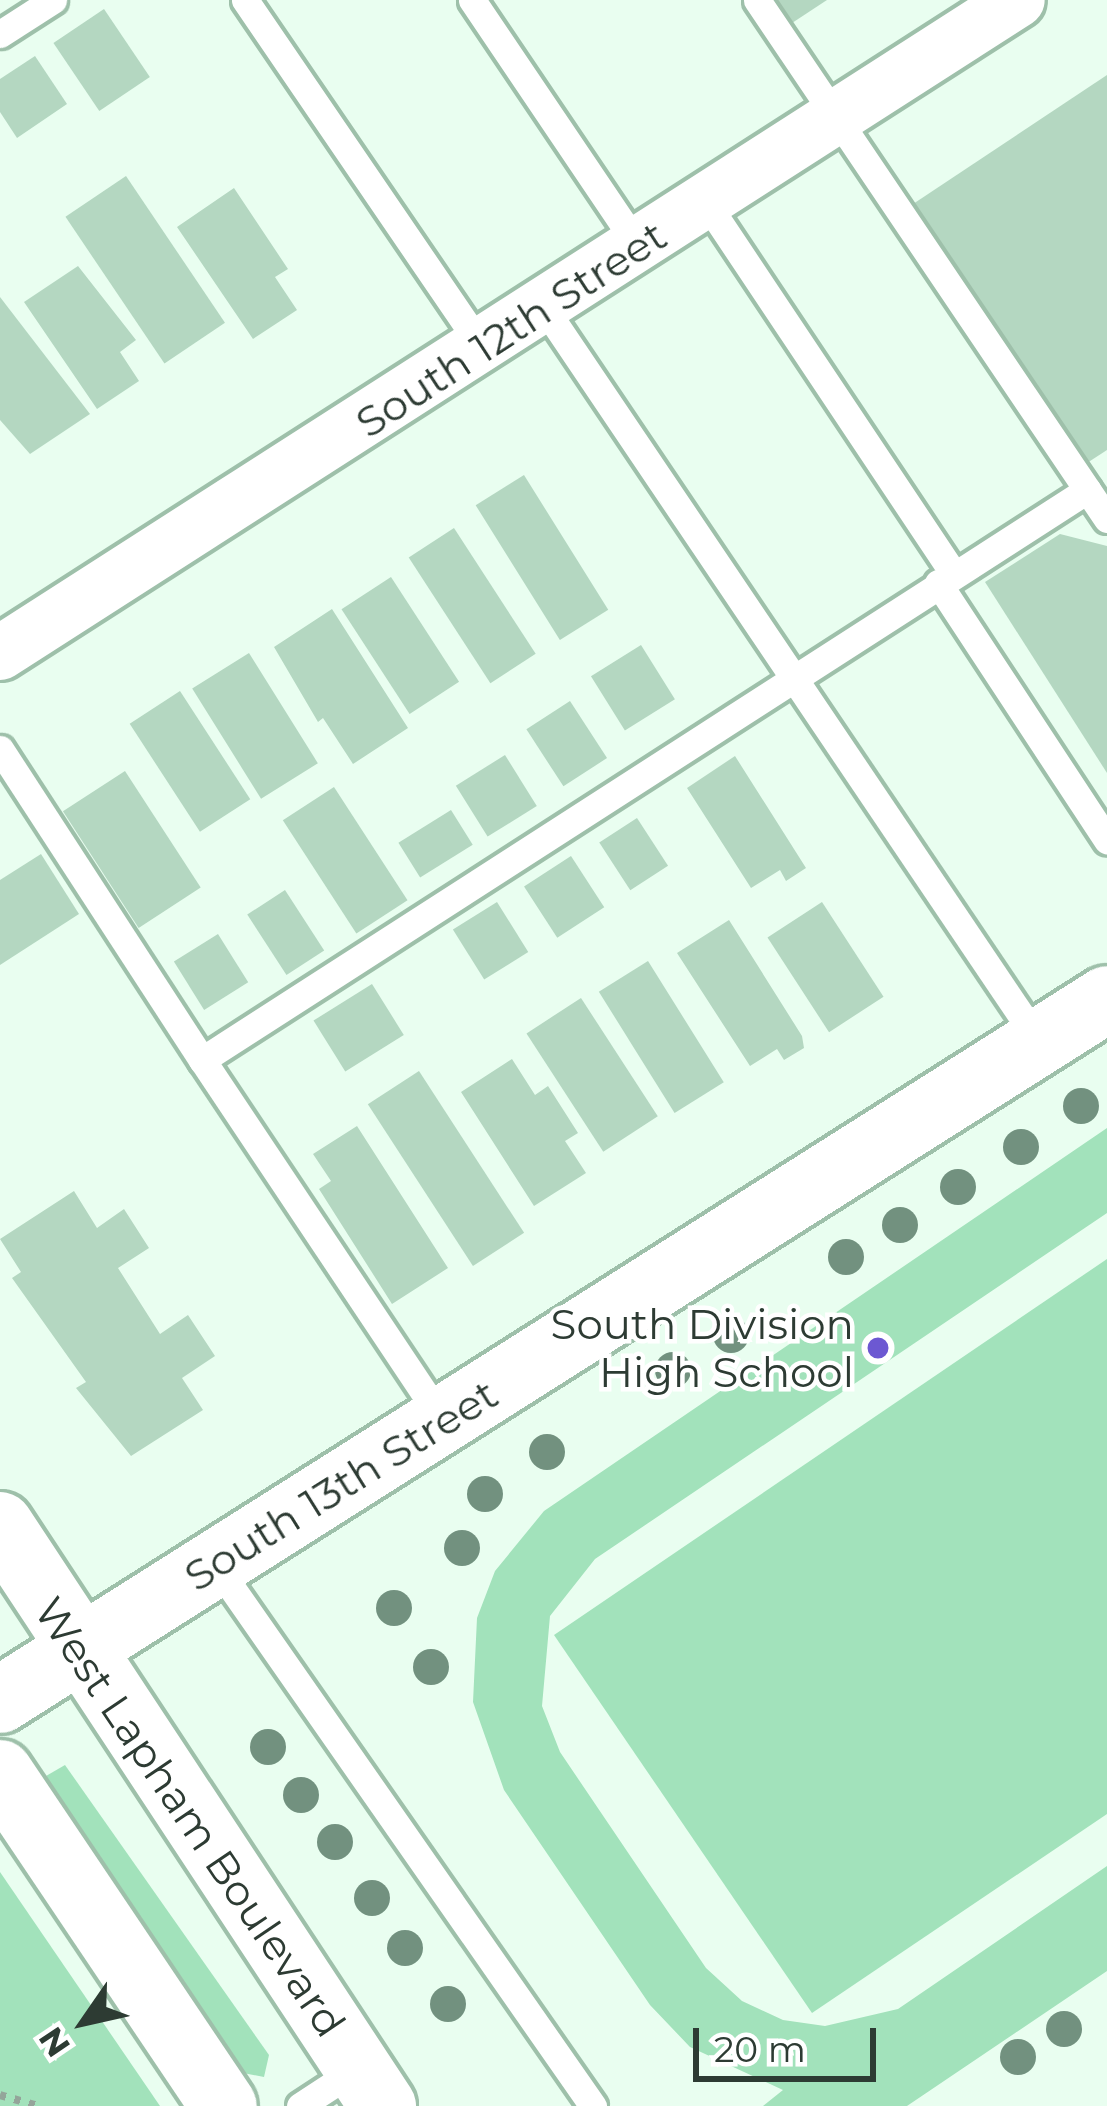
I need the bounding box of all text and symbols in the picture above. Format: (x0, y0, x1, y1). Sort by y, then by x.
street label: South 12th Street (347, 210, 675, 448)
place label: South Division High School (551, 1299, 854, 1398)
marker: South Division High School (865, 1335, 891, 1361)
street label: South 13th Street (175, 1368, 507, 1602)
street label: West Lapham Boulevard (24, 1588, 356, 2046)
north arrow (24, 1962, 144, 2082)
scale bar (699, 2004, 882, 2078)
text: N (30, 2020, 78, 2064)
text: 20 m (714, 2027, 806, 2071)

